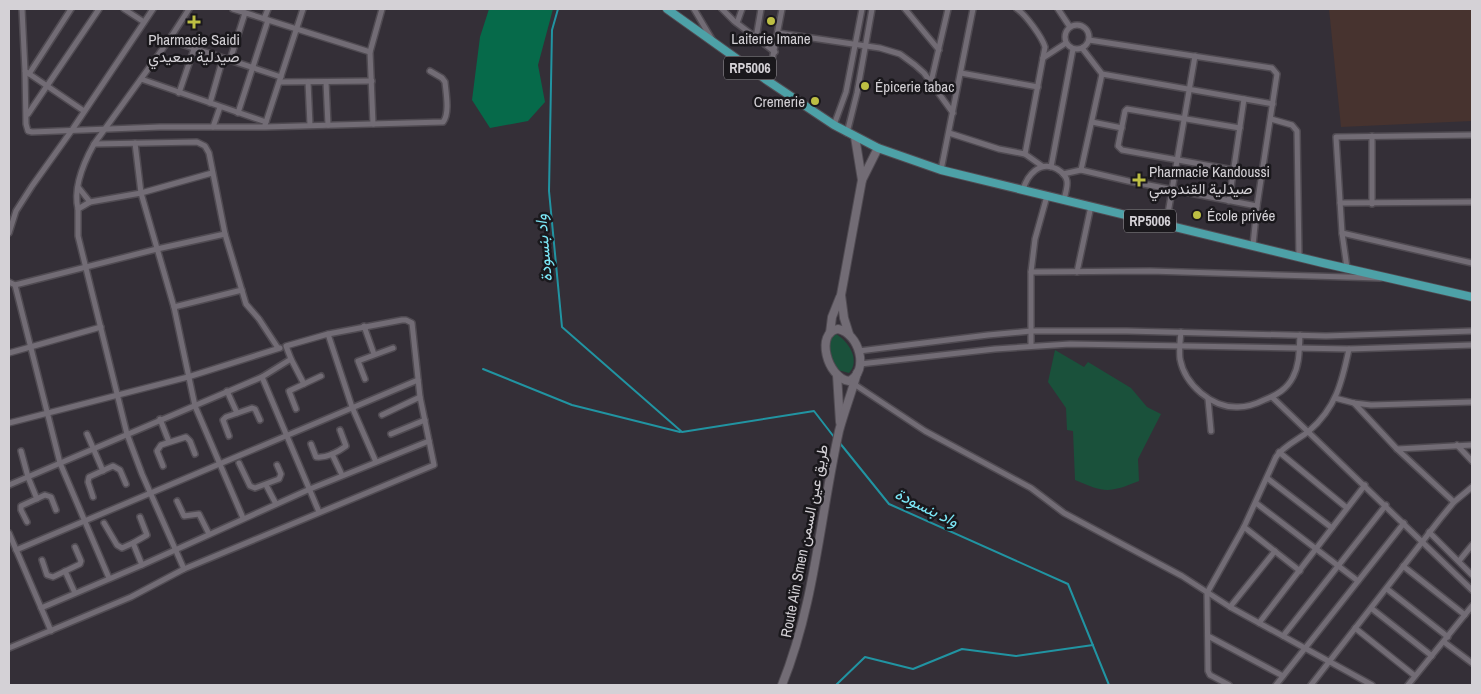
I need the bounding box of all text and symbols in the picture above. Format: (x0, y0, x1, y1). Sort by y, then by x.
marker: Laiterie Imane (765, 15, 777, 27)
marker: Pharmacie Saidi صيدلية سعيدي (188, 16, 200, 28)
place label: Laiterie Imane (731, 28, 811, 49)
place label: Pharmacie Saidi صيدلية سعيدي (148, 29, 240, 70)
road number: RP5006 (724, 56, 776, 80)
place label: Épicerie tabac (875, 76, 954, 97)
marker: Épicerie tabac (859, 80, 871, 92)
place label: Cremerie (754, 91, 805, 112)
marker: Cremerie (809, 95, 821, 107)
place label: Pharmacie Kandoussi صيدلية القندوسي (1149, 161, 1270, 202)
marker: Pharmacie Kandoussi صيدلية القندوسي (1133, 174, 1145, 186)
place label: École privée (1207, 205, 1276, 226)
marker: École privée (1191, 209, 1203, 221)
road number: RP5006 (1124, 210, 1176, 232)
water label: واد بنسودة (529, 213, 557, 283)
street label: Route Aïn Smen طريق عين السمن (775, 443, 833, 639)
water label: واد بنسودة (892, 482, 962, 532)

